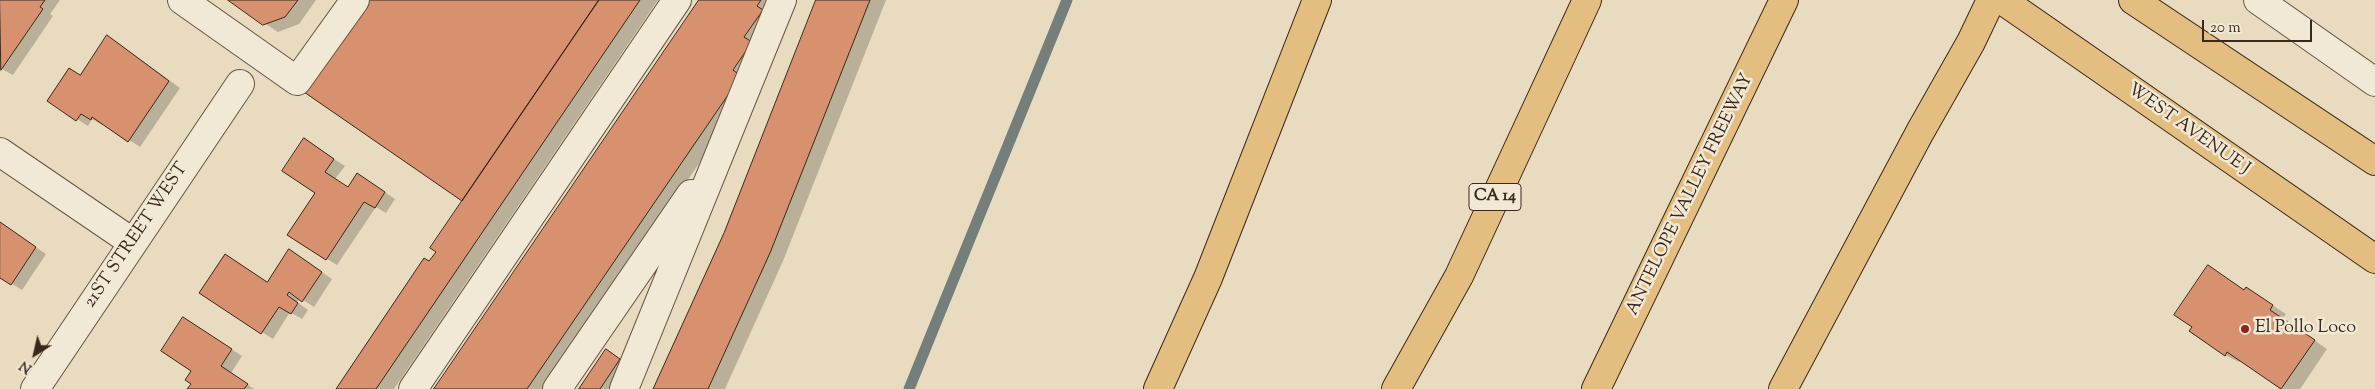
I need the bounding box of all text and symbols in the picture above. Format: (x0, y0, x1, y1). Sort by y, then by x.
scale bar (2205, 10, 2315, 42)
text: 20 m (2210, 18, 2241, 39)
street label: ANTELOPE VALLEY FREEWAY (1623, 71, 1759, 319)
street label: WEST AVENUE J (2123, 80, 2253, 180)
street label: 21ST STREET WEST (80, 159, 194, 313)
road number: CA 14 (1469, 183, 1521, 210)
place label: El Pollo Loco (2255, 318, 2356, 340)
marker: El Pollo Loco (2239, 323, 2251, 335)
north arrow (10, 329, 60, 379)
text: N (16, 355, 37, 378)

